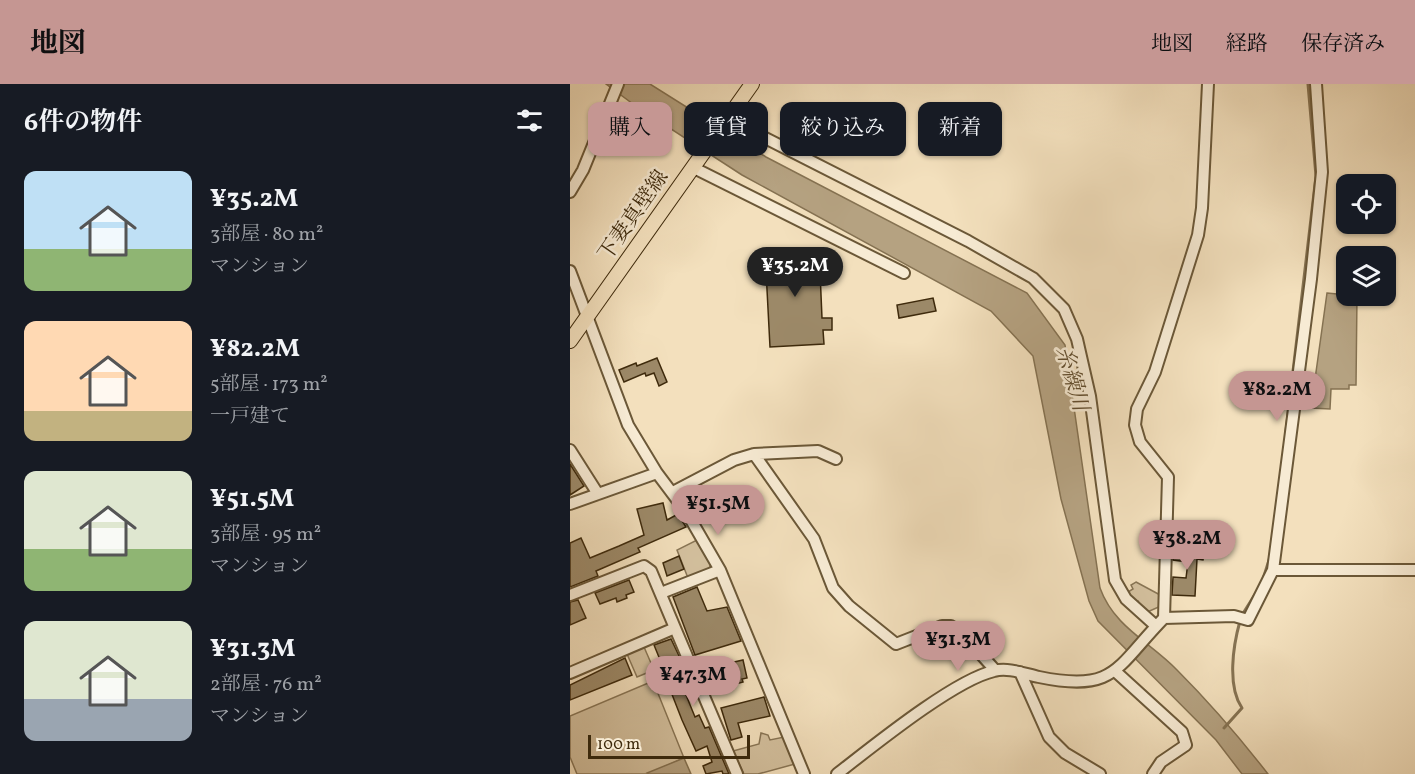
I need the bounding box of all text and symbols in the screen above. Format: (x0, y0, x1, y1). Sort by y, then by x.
text: 地図 (30, 25, 86, 64)
text: 地図 (1151, 30, 1193, 59)
text: 経路 (1226, 30, 1268, 59)
text: 保存済み (1301, 30, 1385, 59)
chip: 購入 (588, 102, 672, 156)
chip: 賃貸 (684, 102, 768, 156)
chip: 絞り込み (780, 102, 906, 156)
chip: 新着 (918, 102, 1002, 156)
icon: filters (513, 104, 546, 137)
text: 6件の物件 (24, 105, 142, 141)
street label: 下妻真壁線 (592, 165, 676, 267)
map controls (1336, 174, 1396, 306)
button: locate (1336, 174, 1396, 234)
text: ¥35.2M (210, 181, 298, 217)
icon: home (72, 195, 144, 267)
text: 3部屋 · 80 m² (210, 221, 323, 249)
button: layers (1336, 246, 1396, 306)
pin: ¥35.2M (746, 247, 844, 298)
text: ¥35.2M (761, 252, 829, 280)
text: マンション (210, 253, 309, 281)
text: ¥82.2M (210, 331, 300, 367)
water label: 糸繰川 (1047, 343, 1096, 417)
icon: home (72, 345, 144, 417)
text: 5部屋 · 173 m² (210, 371, 328, 399)
pin: ¥82.2M (1228, 371, 1326, 422)
text: ¥82.2M (1242, 376, 1312, 404)
text: 一戸建て (210, 403, 290, 431)
text: ¥51.5M (210, 481, 294, 517)
pin: ¥51.5M (669, 485, 767, 536)
text: ¥51.5M (686, 490, 750, 518)
icon: home (72, 495, 144, 567)
pin: ¥38.2M (1138, 520, 1236, 571)
text: 3部屋 · 95 m² (210, 521, 321, 549)
text: ¥38.2M (1153, 525, 1221, 553)
text: マンション (210, 553, 309, 581)
pin: ¥31.3M (909, 621, 1007, 672)
text: ¥31.3M (925, 626, 991, 654)
text: ¥31.3M (210, 631, 295, 667)
icon: home (72, 645, 144, 717)
pin: ¥47.3M (644, 656, 742, 707)
text: ¥47.3M (660, 661, 726, 689)
text: 2部屋 · 76 m² (210, 671, 322, 699)
text: マンション (210, 703, 309, 731)
scale bar (588, 732, 750, 760)
text: 100 m (597, 734, 640, 756)

